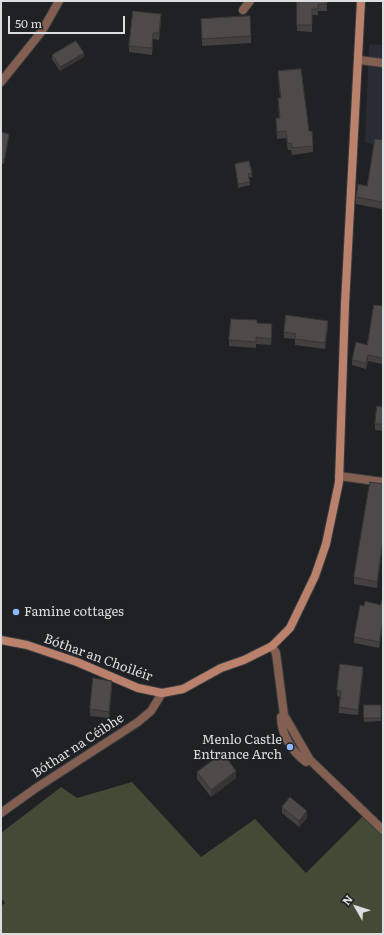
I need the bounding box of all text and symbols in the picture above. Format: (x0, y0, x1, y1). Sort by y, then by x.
scale bar (10, 8, 127, 34)
text: 50 m (15, 14, 42, 32)
place label: Famine cottages (24, 604, 124, 620)
marker: Famine cottages (11, 607, 21, 617)
street label: Bóthar an Choiléir (42, 631, 154, 685)
street label: Bóthar na Céibhe (29, 710, 127, 782)
place label: Menlo Castle Entrance Arch (193, 732, 282, 763)
marker: Menlo Castle Entrance Arch (285, 742, 295, 752)
north arrow (336, 887, 376, 927)
text: N (338, 891, 356, 908)

